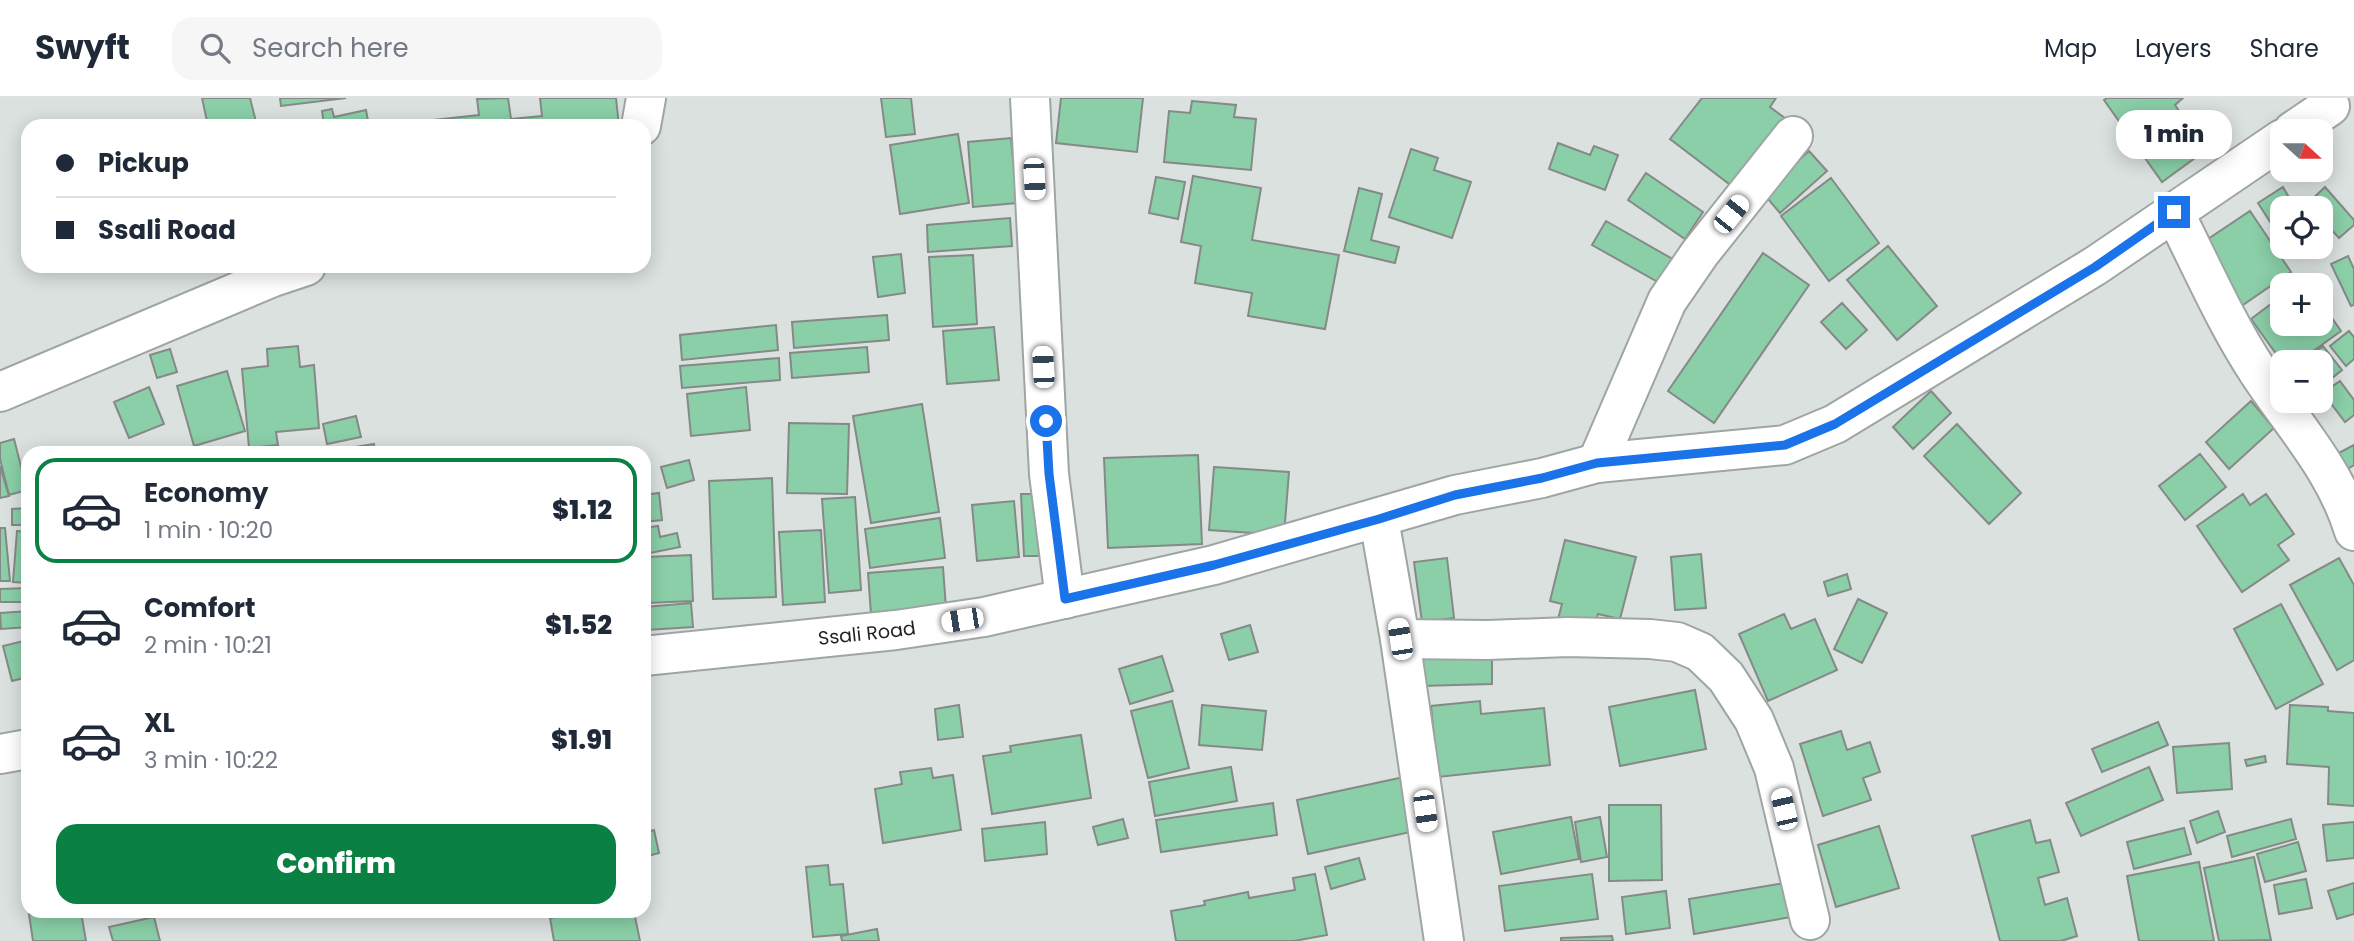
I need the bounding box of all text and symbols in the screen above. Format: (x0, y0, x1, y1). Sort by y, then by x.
search box (172, 17, 662, 80)
text: Swyft (35, 24, 130, 71)
icon: search (196, 29, 234, 67)
text: Search here (252, 30, 409, 66)
text: Map (2044, 32, 2097, 65)
text: Layers (2135, 32, 2211, 65)
text: Share (2249, 32, 2319, 65)
callout: 1 min (2116, 110, 2232, 159)
text: 1 min (2144, 118, 2204, 150)
north arrow (2270, 119, 2333, 182)
map controls (2270, 119, 2333, 413)
text: Pickup (98, 145, 189, 181)
car (1023, 157, 1046, 201)
car (1710, 191, 1753, 237)
route end (2158, 196, 2190, 228)
button: locate (2270, 196, 2333, 259)
text: Ssali Road (98, 212, 236, 248)
button: + (2270, 273, 2333, 336)
car (1032, 345, 1055, 389)
button: − (2270, 350, 2333, 413)
route start (1030, 405, 1062, 437)
text: Economy (144, 475, 268, 511)
icon: car (60, 479, 123, 542)
text: $1.12 (552, 492, 612, 528)
text: 1 min · 10:20 (144, 514, 273, 546)
text: Comfort (144, 590, 256, 626)
icon: car (60, 594, 123, 657)
car (940, 606, 985, 634)
text: $1.52 (545, 607, 612, 643)
street label: Ssali Road (817, 614, 917, 652)
car (1387, 617, 1414, 661)
text: 2 min · 10:21 (144, 629, 272, 661)
text: XL (144, 705, 175, 741)
icon: car (60, 709, 123, 772)
text: $1.91 (551, 722, 612, 758)
text: 3 min · 10:22 (144, 744, 278, 776)
car (1770, 786, 1799, 832)
car (1412, 789, 1439, 833)
button: Confirm (56, 824, 616, 904)

